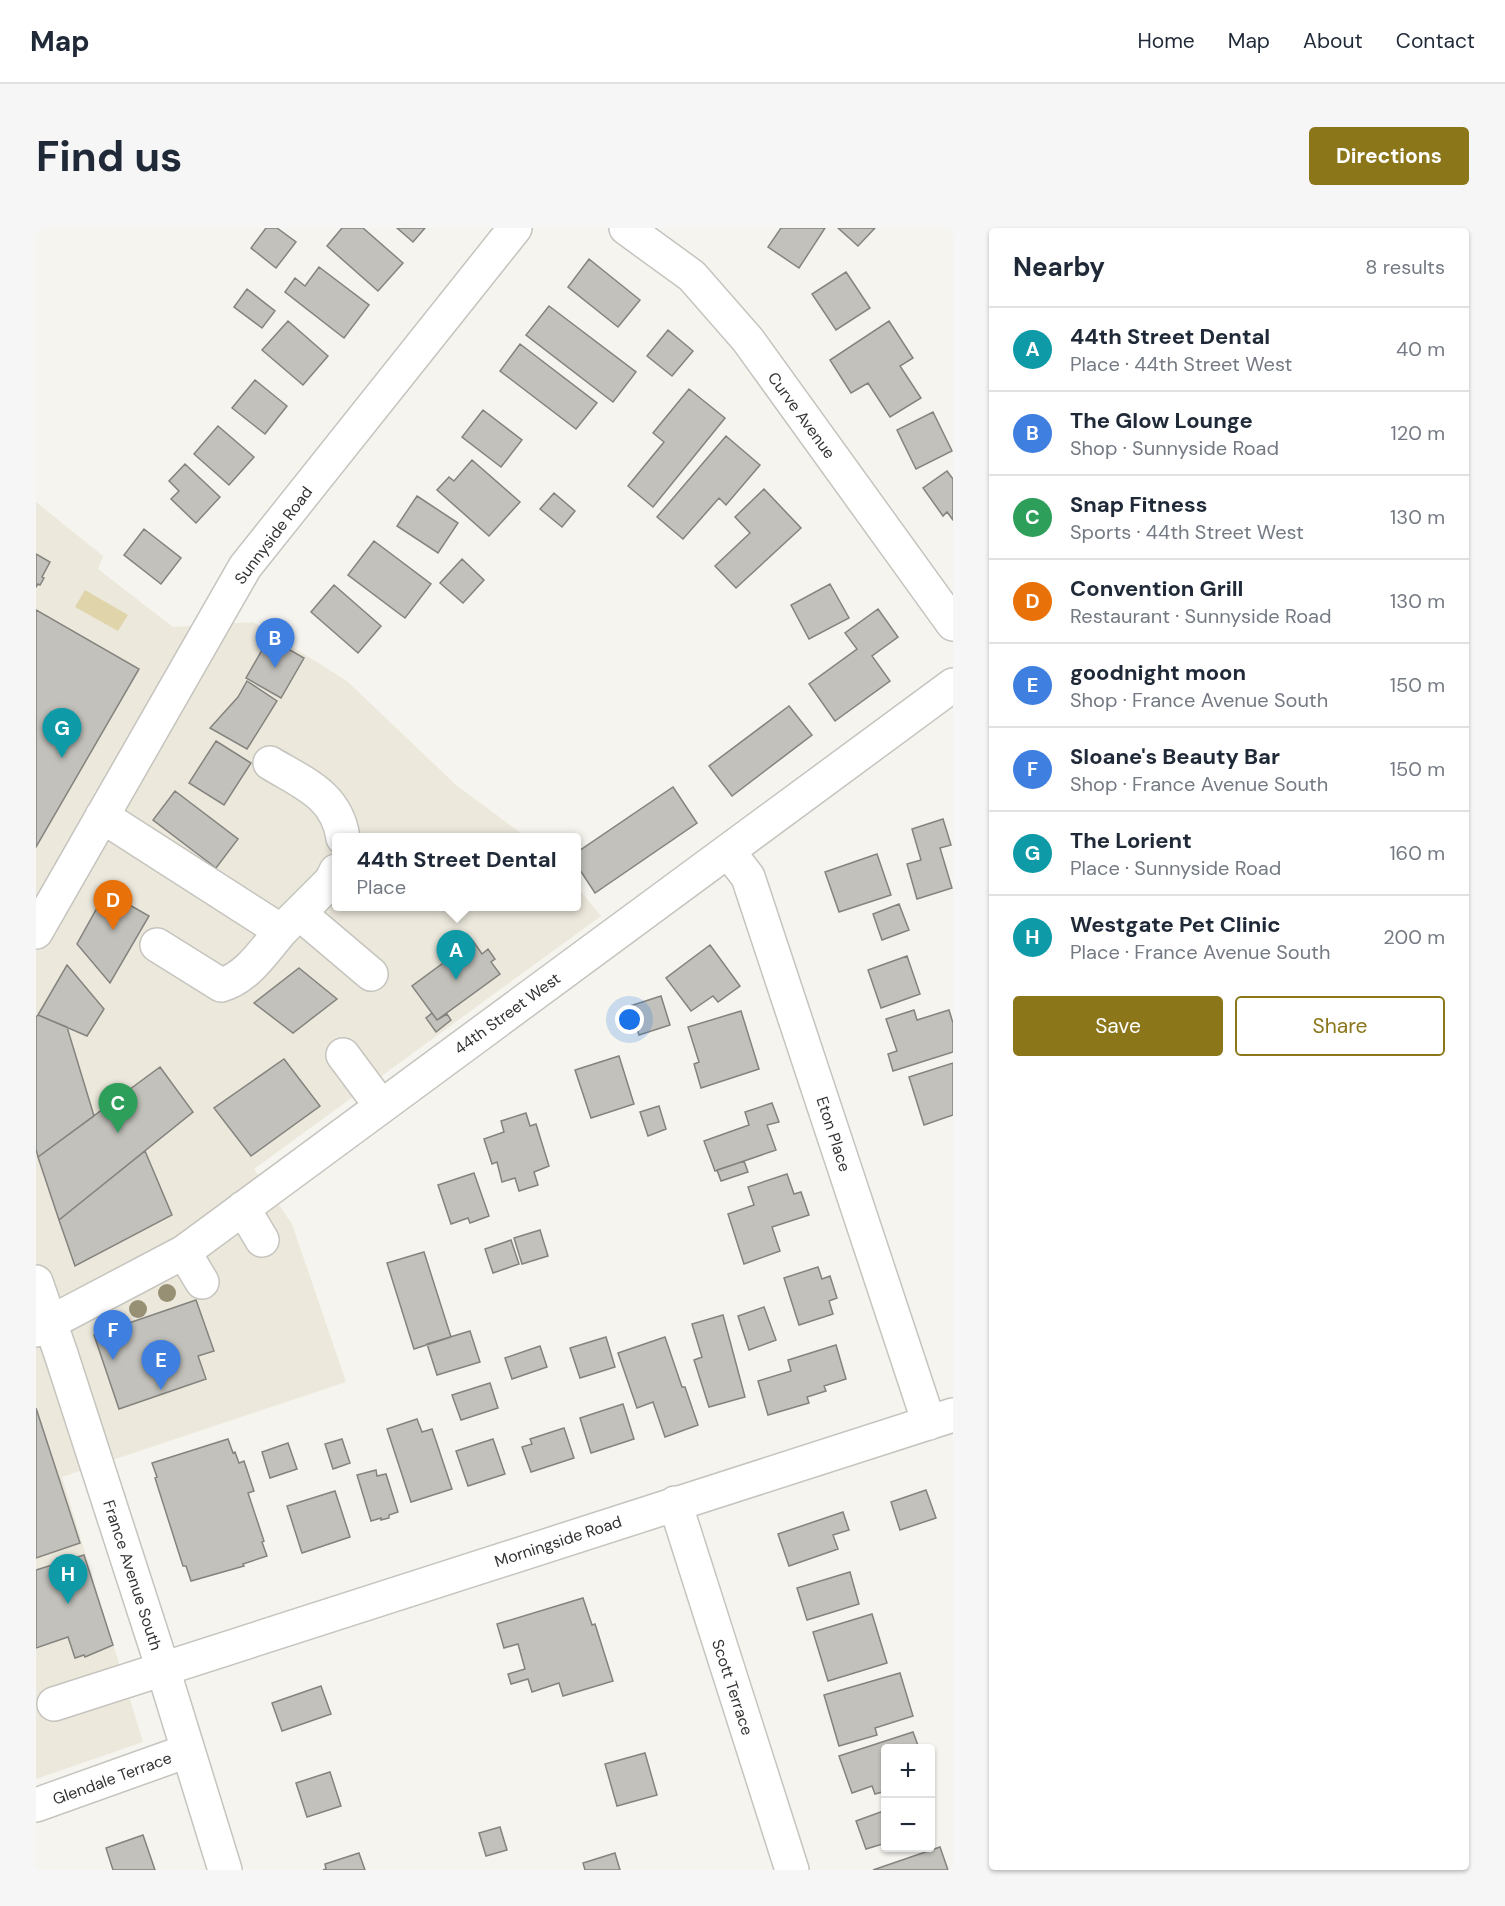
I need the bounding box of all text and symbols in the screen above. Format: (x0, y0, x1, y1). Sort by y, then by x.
text: Map (30, 23, 90, 60)
text: Home (1137, 27, 1195, 55)
text: Map (1228, 27, 1270, 55)
text: About (1303, 27, 1363, 55)
text: Contact (1396, 27, 1475, 55)
button: Directions (1309, 127, 1469, 185)
text: Find us (36, 129, 182, 184)
text: Nearby (1013, 250, 1105, 284)
text: 8 results (1365, 254, 1445, 280)
text: 44th Street Dental (1070, 322, 1270, 351)
text: A (1025, 336, 1040, 362)
text: 40 m (1396, 336, 1445, 362)
text: Place · 44th Street West (1070, 351, 1292, 377)
street label: Curve Avenue (763, 368, 840, 463)
text: The Glow Lounge (1070, 406, 1253, 435)
text: B (1026, 420, 1039, 446)
text: 120 m (1391, 420, 1445, 446)
text: Shop · Sunnyside Road (1070, 435, 1279, 461)
street label: Sunnyside Road (230, 482, 317, 589)
text: Snap Fitness (1070, 490, 1207, 519)
text: C (1025, 504, 1040, 530)
text: 130 m (1390, 504, 1445, 530)
text: Sports · 44th Street West (1070, 519, 1304, 545)
text: Convention Grill (1070, 574, 1243, 603)
text: D (1025, 588, 1040, 614)
text: 130 m (1390, 588, 1445, 614)
text: Restaurant · Sunnyside Road (1070, 603, 1332, 629)
pin: B (256, 618, 294, 668)
text: goodnight moon (1070, 658, 1246, 687)
text: E (1027, 672, 1038, 698)
text: 150 m (1390, 672, 1445, 698)
text: Shop · France Avenue South (1070, 687, 1328, 713)
pin: G (42, 708, 82, 758)
text: Sloane's Beauty Bar (1070, 742, 1280, 771)
text: F (1027, 756, 1038, 782)
text: 150 m (1390, 756, 1445, 782)
text: Shop · France Avenue South (1070, 771, 1328, 797)
text: The Lorient (1070, 826, 1192, 855)
popup (332, 833, 581, 911)
text: G (1025, 840, 1040, 866)
text: 160 m (1389, 840, 1445, 866)
text: 44th Street Dental (356, 845, 557, 874)
text: Place · Sunnyside Road (1070, 855, 1281, 881)
text: Place (356, 874, 406, 900)
pin: D (94, 880, 133, 930)
text: Westgate Pet Clinic (1070, 910, 1281, 939)
text: H (1025, 924, 1040, 950)
text: 200 m (1383, 924, 1445, 950)
pin: A (436, 930, 476, 980)
text: Place · France Avenue South (1070, 939, 1330, 965)
street label: 44th Street West (450, 968, 565, 1059)
button: Save (1013, 996, 1223, 1056)
button: Share (1235, 996, 1445, 1056)
your location (615, 1005, 644, 1034)
pin: C (98, 1084, 137, 1133)
street label: Eton Place (812, 1094, 856, 1174)
pin: F (94, 1310, 133, 1360)
pin: E (142, 1340, 180, 1390)
street label: France Avenue South (98, 1497, 167, 1653)
street label: Morningside Road (492, 1511, 624, 1572)
pin: H (48, 1554, 87, 1604)
street label: Scott Terrace (707, 1636, 758, 1738)
map controls (881, 1744, 935, 1852)
button: + (881, 1744, 935, 1798)
street label: Glendale Terrace (50, 1747, 175, 1810)
button: − (881, 1798, 935, 1852)

